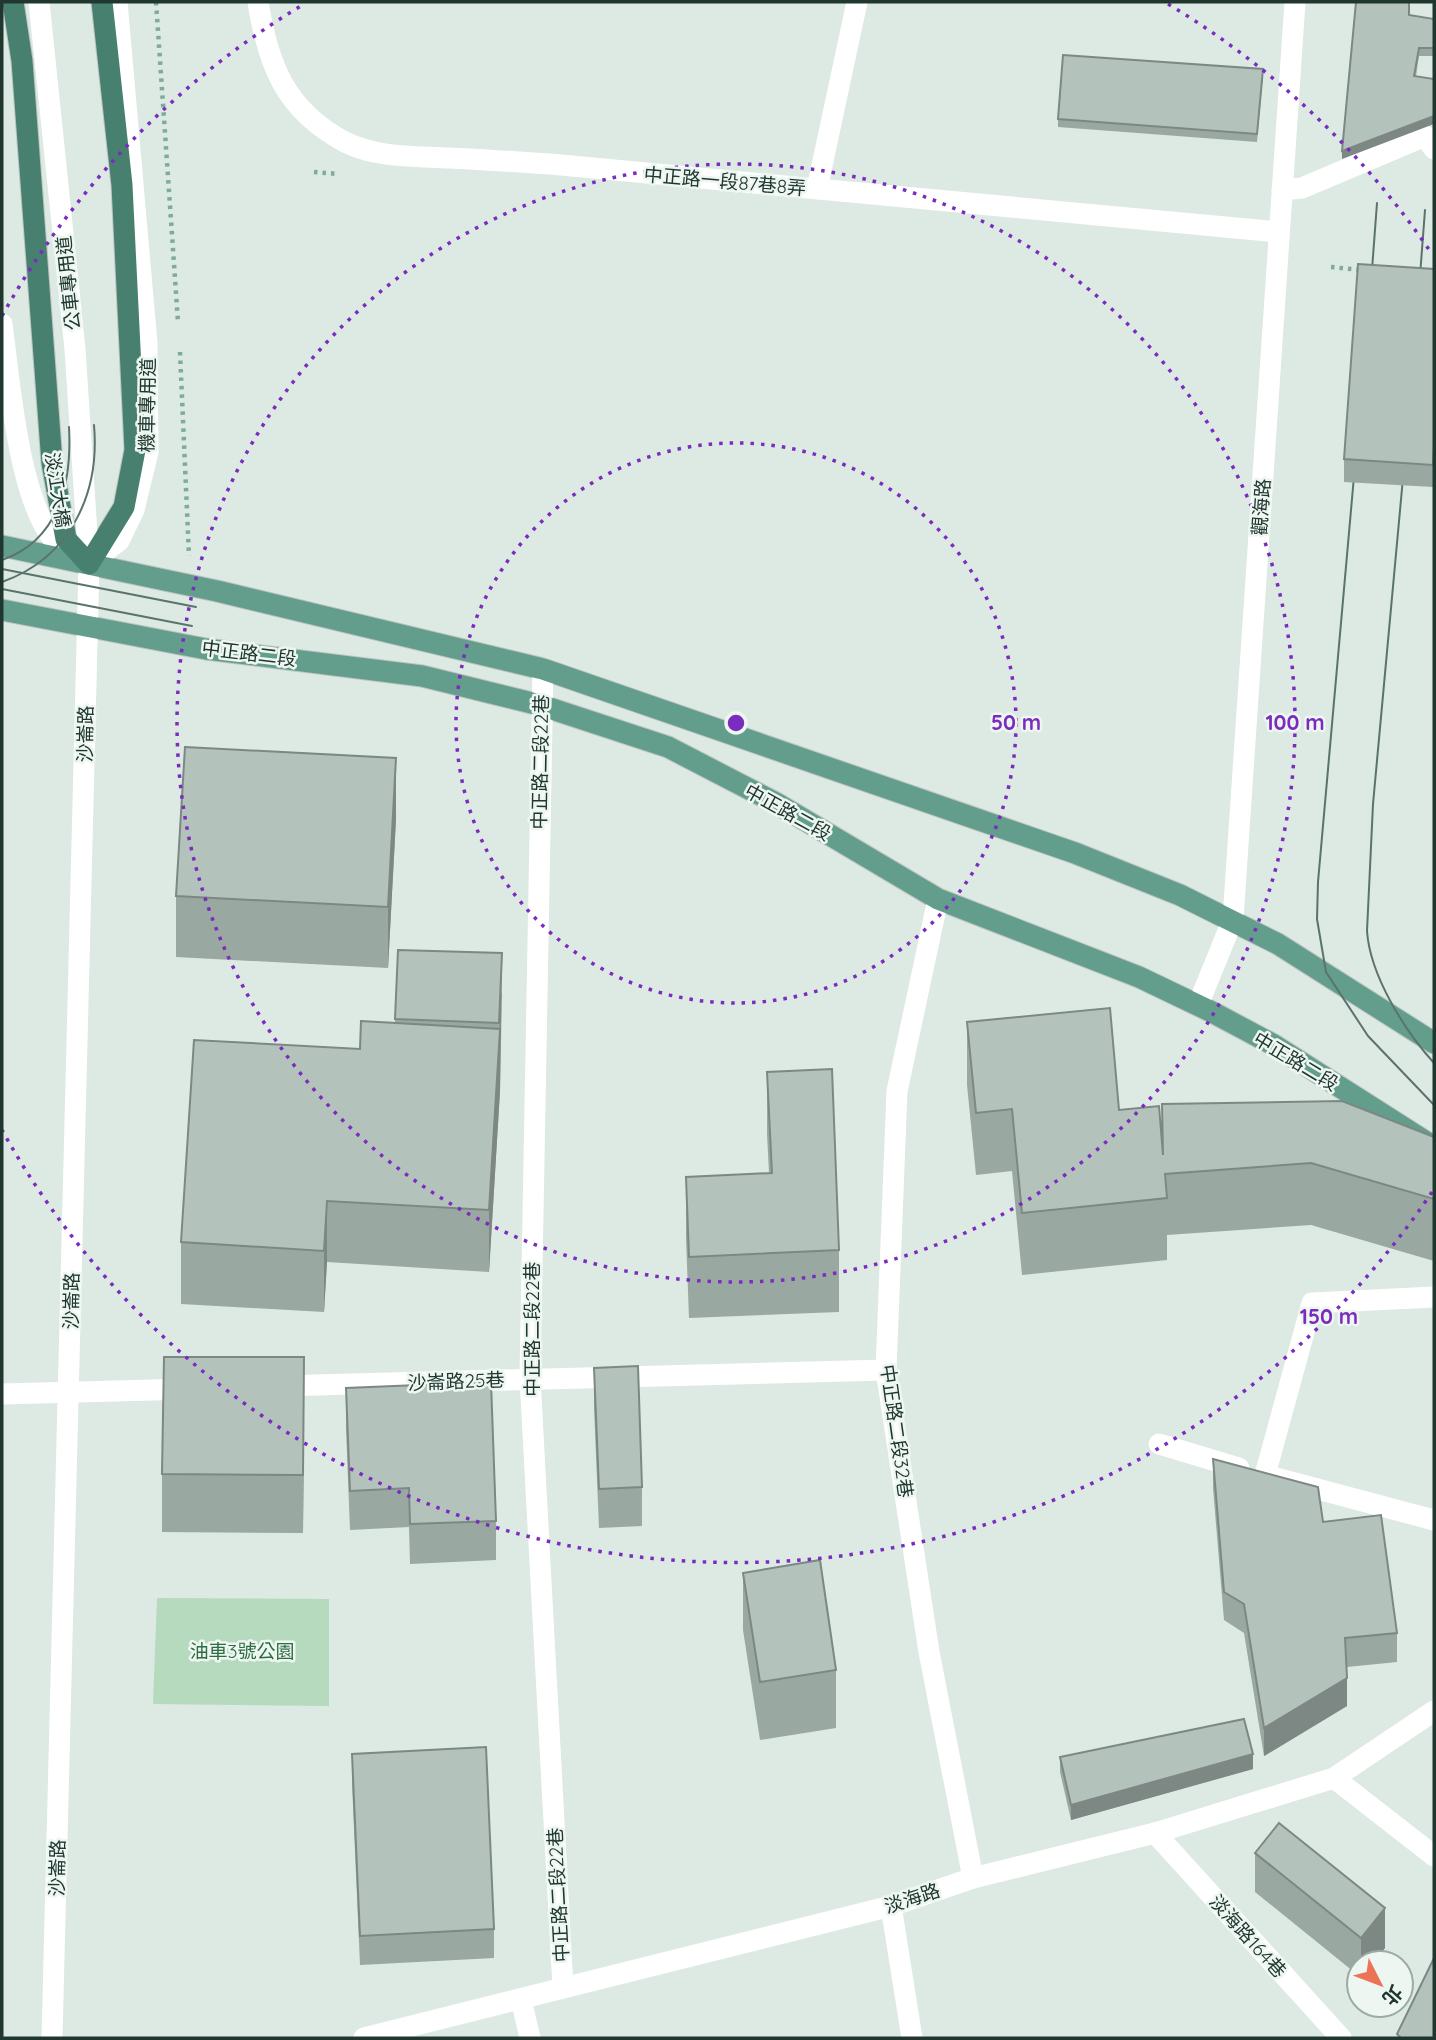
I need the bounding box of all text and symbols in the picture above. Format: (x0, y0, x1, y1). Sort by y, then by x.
street label: 中正路一段87巷8弄 (643, 162, 807, 200)
street label: 公車專用道 (51, 234, 85, 332)
street label: 機車專用道 (134, 357, 160, 453)
street label: 淡江大橋 (40, 451, 76, 529)
street label: 觀海路 (1247, 478, 1275, 536)
street label: 中正路二段 (200, 635, 298, 671)
street label: 中正路二段22巷 (527, 694, 553, 830)
street label: 沙崙路 (73, 705, 97, 763)
text: 50 m (991, 709, 1041, 735)
text: 100 m (1265, 709, 1325, 735)
centre of rings (724, 711, 748, 735)
street label: 中正路二段 (741, 778, 835, 846)
street label: 中正路二段 (1249, 1026, 1343, 1096)
street label: 中正路二段22巷 (520, 1261, 544, 1397)
street label: 沙崙路 (59, 1272, 83, 1330)
text: 150 m (1300, 1303, 1358, 1329)
street label: 中正路二段32巷 (876, 1363, 918, 1499)
street label: 沙崙路25巷 (407, 1367, 505, 1395)
park label: 油車3號公園 (190, 1639, 294, 1663)
street label: 中正路二段22巷 (542, 1827, 574, 1963)
street label: 沙崙路 (45, 1839, 69, 1897)
street label: 淡海路 (881, 1878, 943, 1918)
street label: 淡海路164巷 (1204, 1889, 1292, 1983)
north arrow (1345, 1949, 1415, 2019)
text: 北 (1377, 1980, 1408, 2010)

